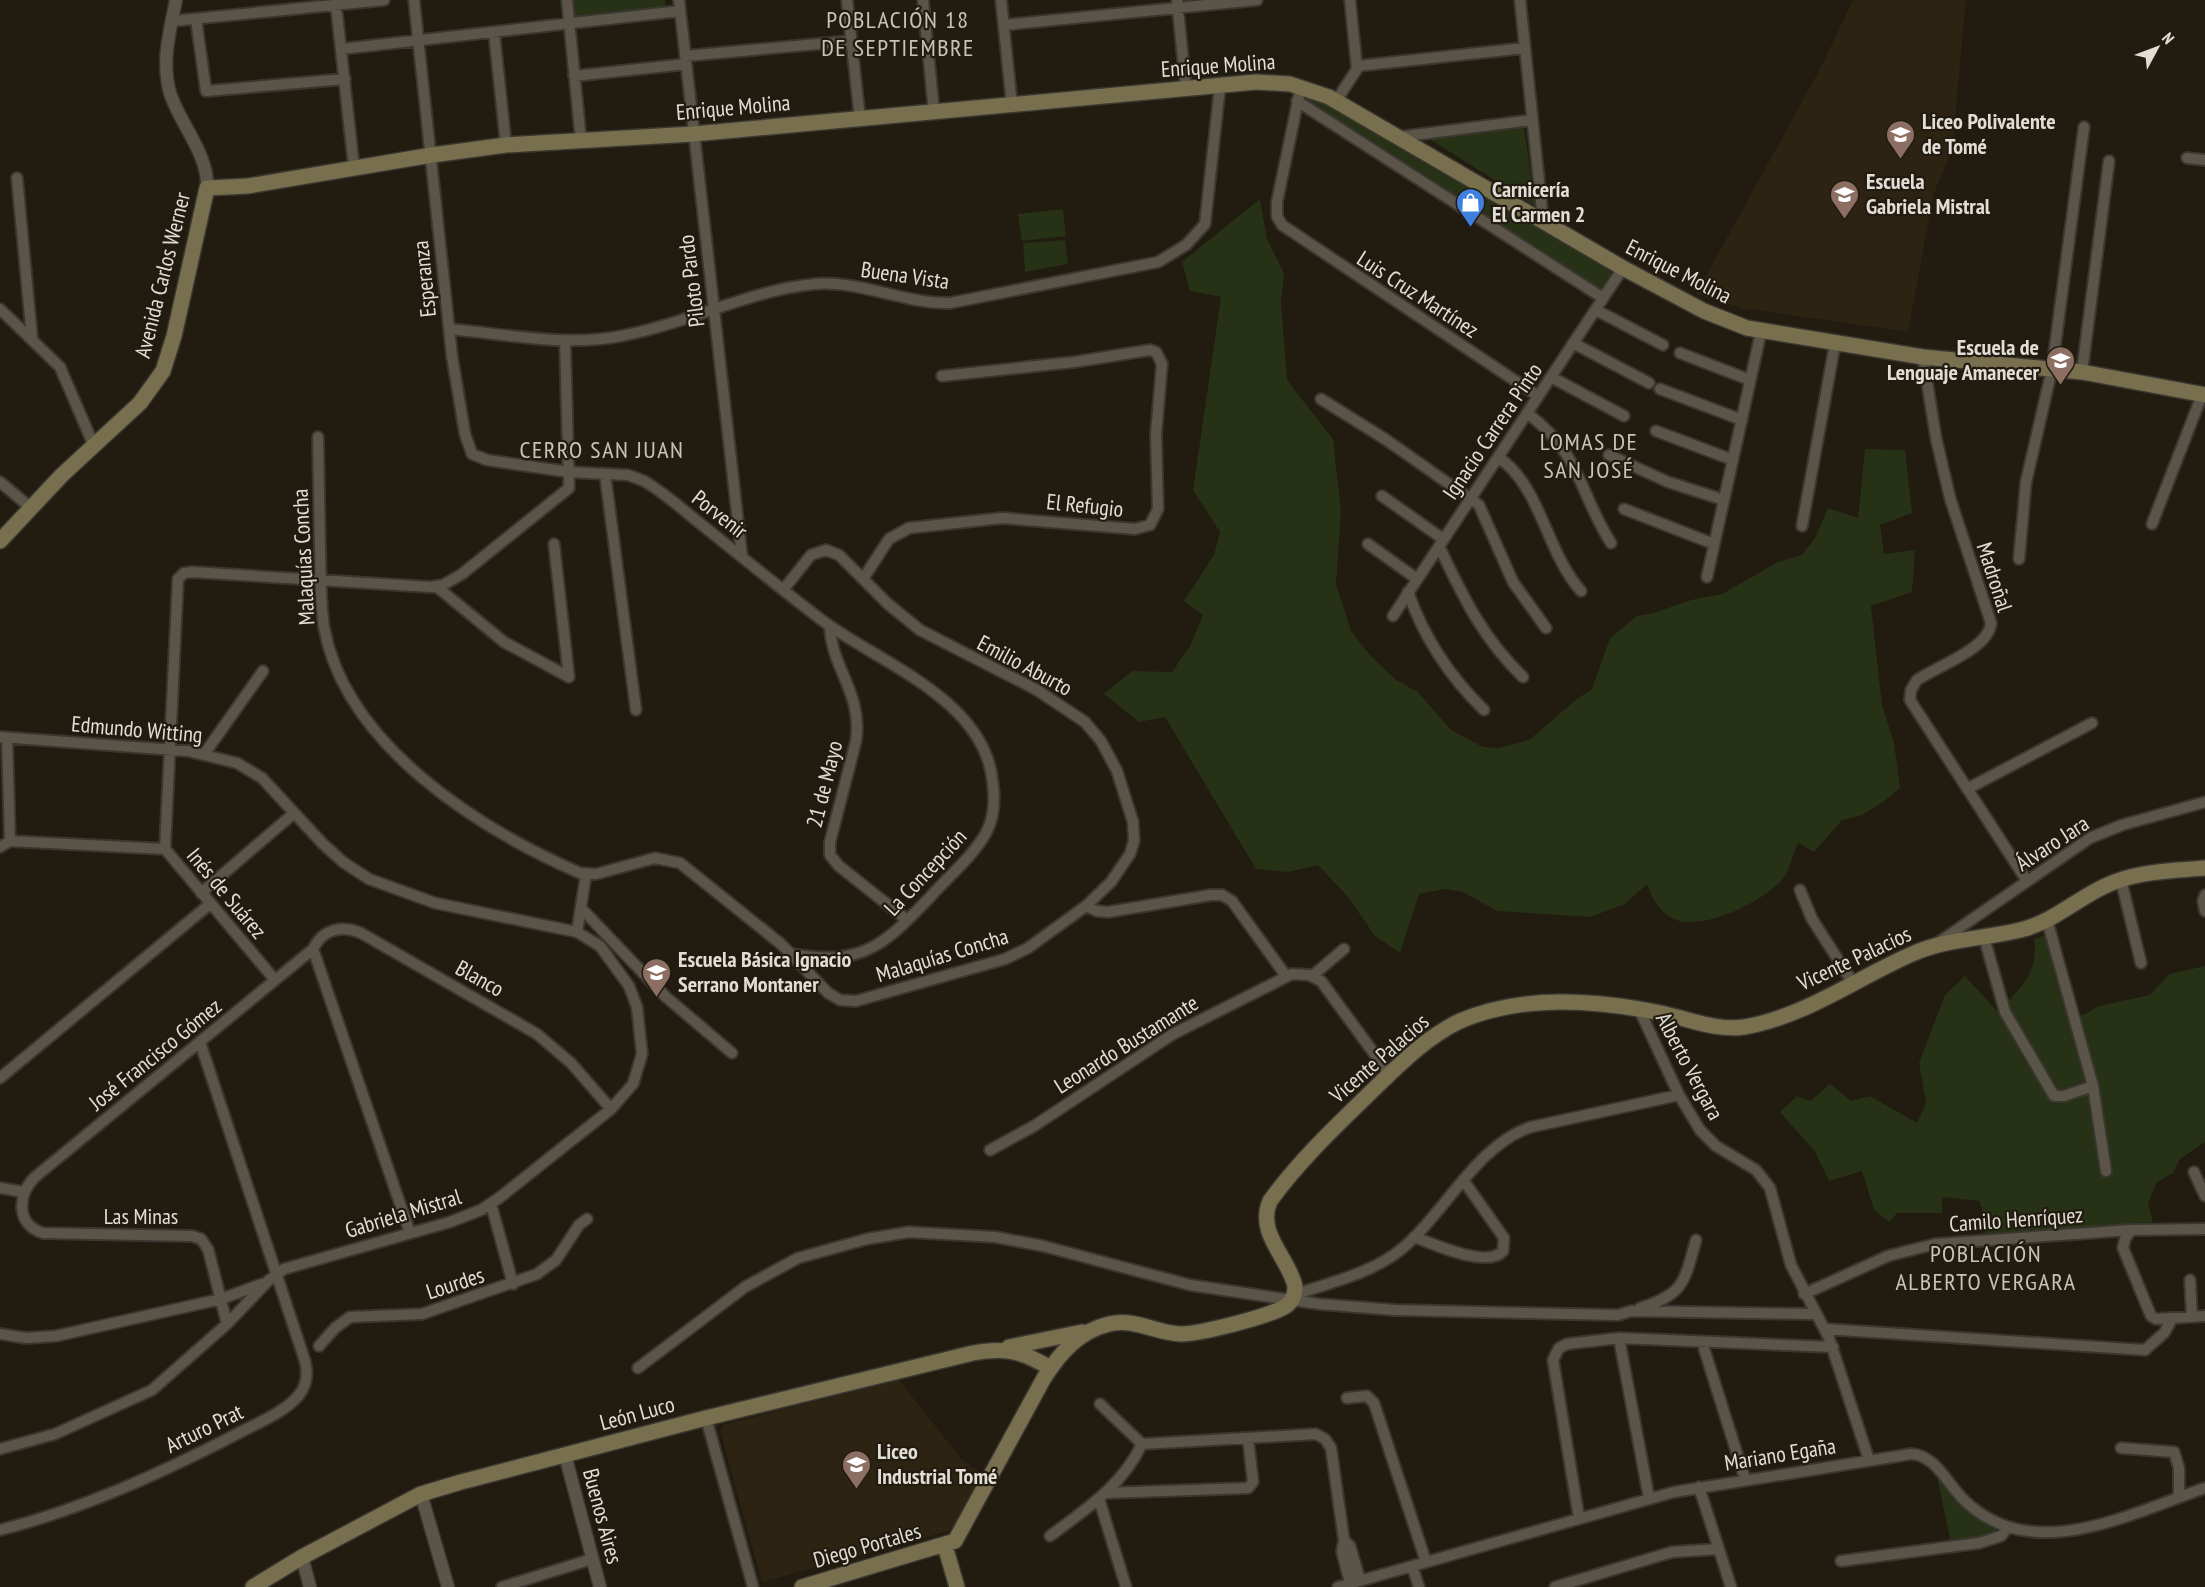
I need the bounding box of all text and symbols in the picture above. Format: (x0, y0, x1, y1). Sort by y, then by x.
district label: POBLACIÓN 18 DE SEPTIEMBRE (821, 4, 975, 63)
north arrow (2127, 18, 2187, 78)
text: N (2158, 28, 2179, 48)
street label: Enrique Molina (1160, 47, 1276, 83)
street label: Enrique Molina (675, 88, 791, 126)
place label: Liceo Polivalente de Tomé (1922, 107, 2056, 160)
school or university icon: Liceo Polivalente de Tomé (1885, 118, 1917, 160)
place label: Escuela Gabriela Mistral (1866, 167, 1991, 220)
place label: Carnicería El Carmen 2 (1492, 175, 1585, 228)
school or university icon: Escuela Gabriela Mistral (1829, 178, 1861, 220)
shop icon: Carnicería El Carmen 2 (1455, 186, 1487, 228)
street label: Avenida Carlos Werner (128, 189, 196, 361)
street label: Piloto Pardo (671, 233, 711, 329)
street label: Enrique Molina (1622, 233, 1736, 309)
street label: Esperanza (406, 239, 442, 319)
street label: Luis Cruz Martínez (1352, 244, 1484, 344)
street label: Buena Vista (859, 255, 951, 295)
place label: Escuela de Lenguaje Amanecer (1887, 333, 2040, 386)
school or university icon: Escuela de Lenguaje Amanecer (2044, 344, 2076, 386)
street label: Ignacio Carrera Pinto (1436, 357, 1548, 505)
district label: LOMAS DE SAN JOSÉ (1540, 426, 1638, 485)
district label: CERRO SAN JUAN (519, 434, 685, 465)
street label: Porvenir (687, 484, 753, 544)
street label: El Refugio (1045, 487, 1125, 523)
street label: Malaquías Concha (285, 488, 321, 626)
street label: Madroñal (1971, 539, 2020, 616)
street label: Emilio Aburto (973, 628, 1077, 702)
street label: Edmundo Witting (70, 709, 204, 749)
street label: 21 de Mayo (800, 738, 848, 830)
street label: Álvaro Jara (2010, 809, 2094, 877)
street label: La Concepción (878, 823, 972, 921)
street label: Inés de Suárez (181, 842, 273, 944)
street label: Vicente Palacios (1792, 919, 1915, 997)
street label: Malaquías Concha (873, 922, 1011, 988)
place label: Escuela Básica Ignacio Serrano Montaner (678, 945, 851, 998)
street label: Blanco (451, 953, 509, 1003)
school or university icon: Escuela Básica Ignacio Serrano Montaner (641, 956, 673, 998)
street label: Leonardo Bustamante (1049, 988, 1203, 1100)
street label: José Francisco Gómez (82, 992, 227, 1117)
street label: Vicente Palacios (1323, 1007, 1434, 1109)
street label: Alberto Vergara (1650, 1008, 1730, 1124)
street label: Gabriela Mistral (342, 1182, 465, 1244)
street label: Camilo Henríquez (1948, 1200, 2084, 1238)
street label: Las Minas (104, 1202, 178, 1230)
district label: POBLACIÓN ALBERTO VERGARA (1895, 1238, 2077, 1297)
street label: Lourdes (422, 1261, 488, 1305)
street label: León Luco (597, 1390, 677, 1436)
street label: Arturo Prat (161, 1397, 247, 1459)
street label: Mariano Egaña (1722, 1431, 1838, 1477)
place label: Liceo Industrial Tomé (877, 1437, 997, 1490)
school or university icon: Liceo Industrial Tomé (840, 1448, 872, 1490)
street label: Buenos Aires (577, 1465, 629, 1567)
street label: Diego Portales (810, 1516, 924, 1574)

